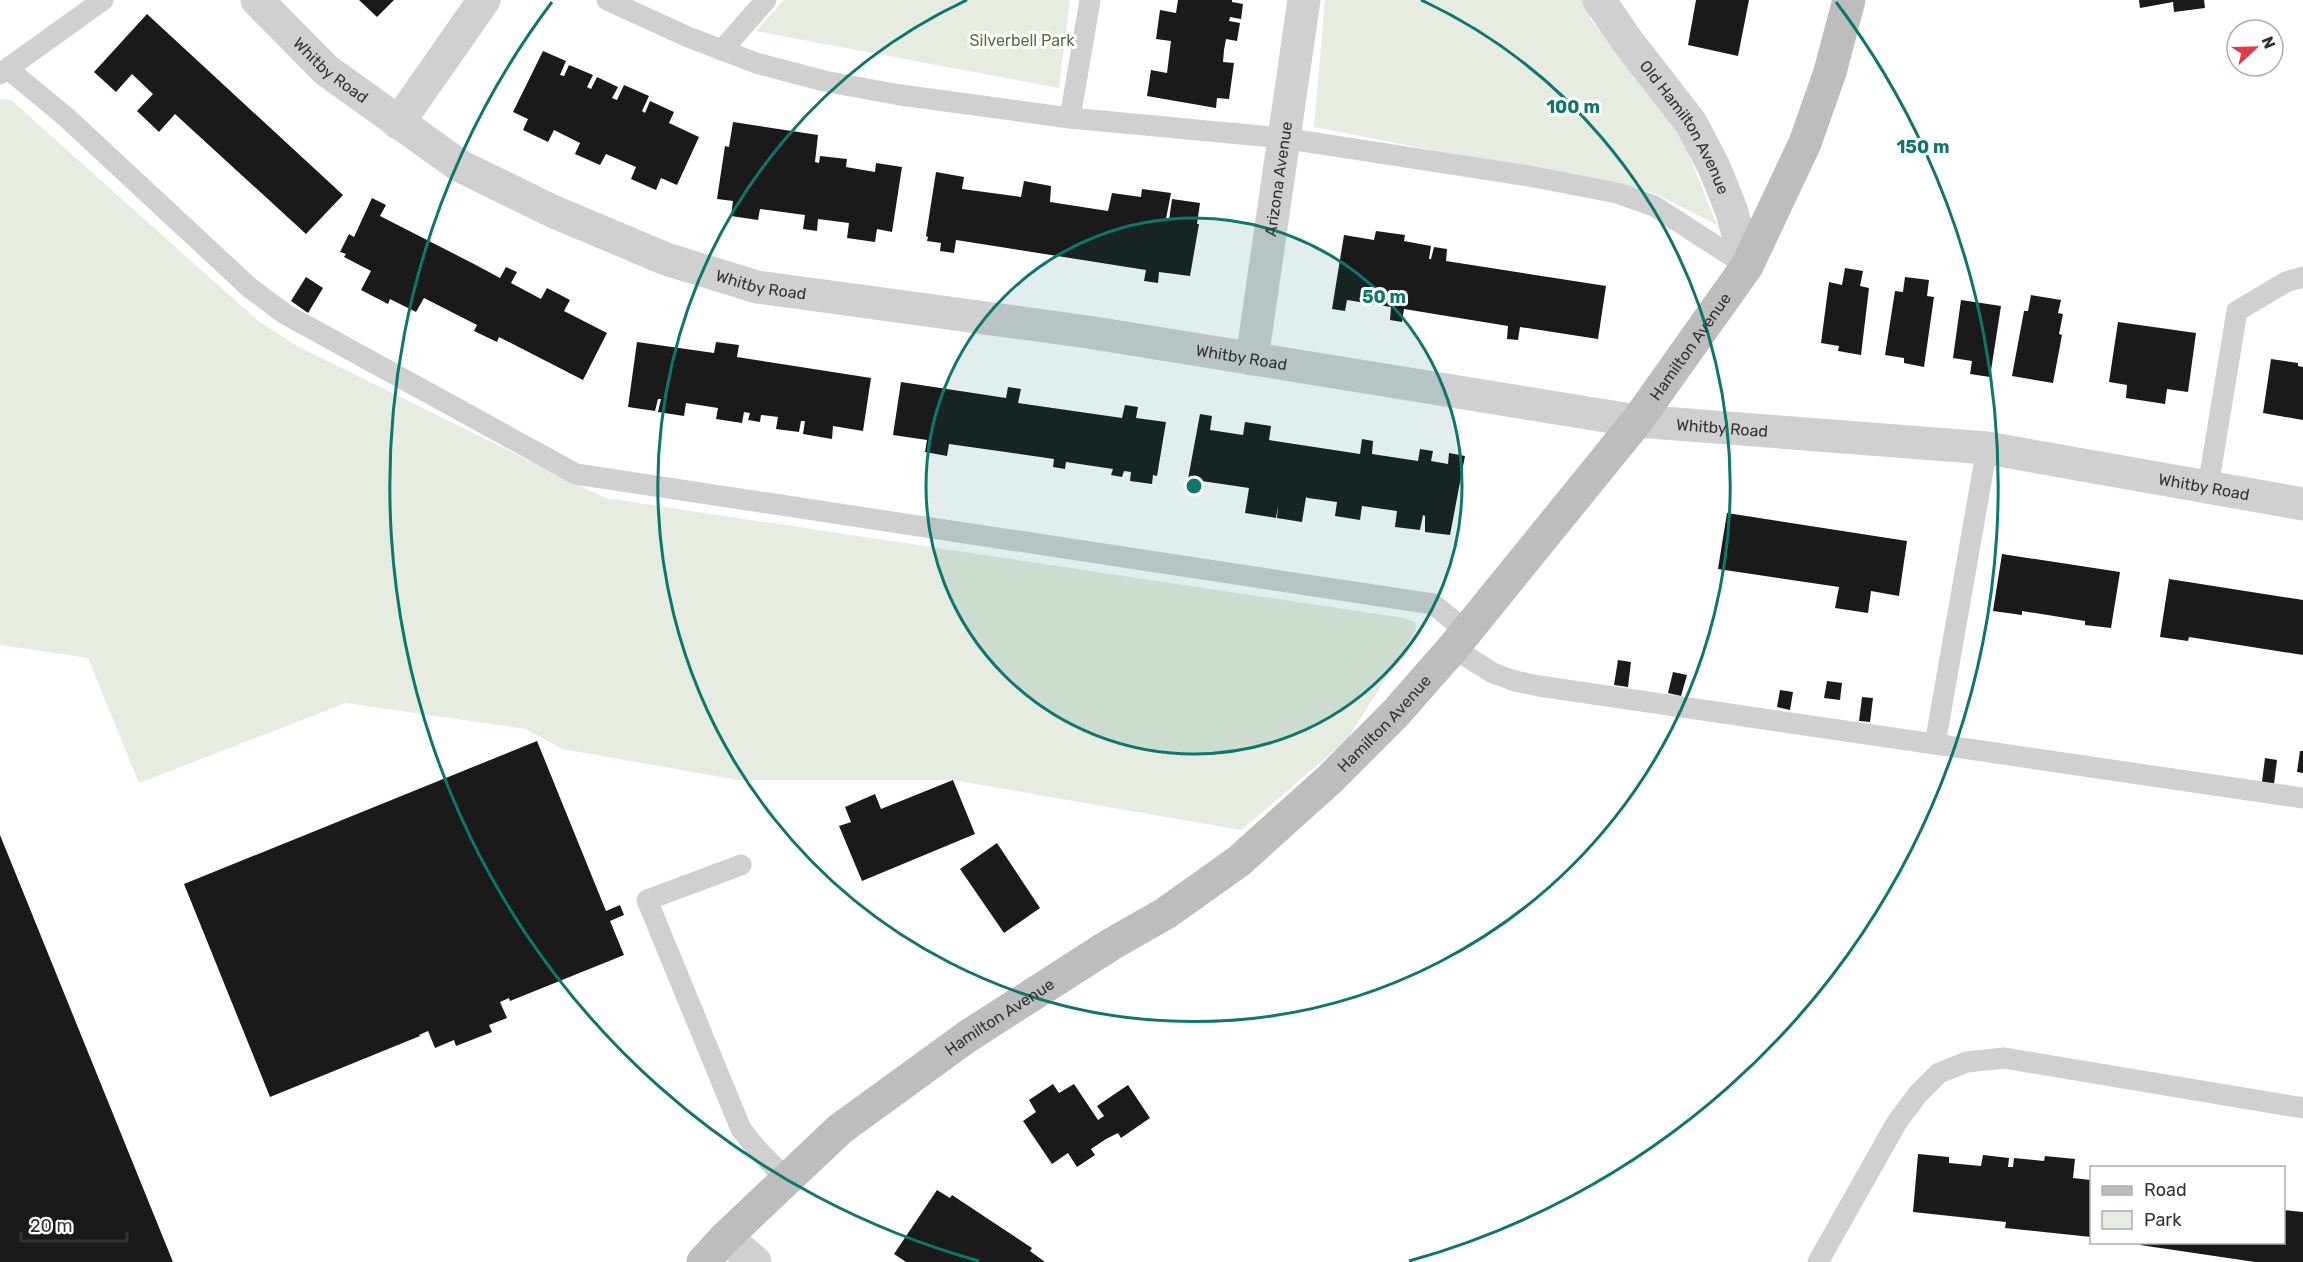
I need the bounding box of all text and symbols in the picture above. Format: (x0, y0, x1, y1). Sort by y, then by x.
north arrow (2225, 18, 2285, 78)
park label: Silverbell Park (970, 31, 1075, 50)
street label: Whitby Road (289, 33, 372, 107)
text: N (2257, 34, 2279, 51)
street label: Old Hamilton Avenue (1636, 56, 1733, 197)
text: 100 m (1546, 96, 1600, 118)
street label: Arizona Avenue (1261, 120, 1296, 238)
text: 150 m (1896, 136, 1950, 158)
street label: Whitby Road (713, 266, 807, 304)
text: 50 m (1362, 286, 1406, 308)
street label: Hamilton Avenue (1646, 289, 1735, 404)
street label: Whitby Road (1194, 341, 1288, 374)
street label: Whitby Road (1675, 415, 1769, 441)
street label: Whitby Road (2157, 470, 2251, 504)
centre of rings (1184, 476, 1204, 496)
street label: Hamilton Avenue (1334, 671, 1435, 776)
street label: Hamilton Avenue (941, 974, 1058, 1060)
legend (2090, 1166, 2285, 1244)
text: Road (2144, 1179, 2187, 1201)
scale bar (21, 1205, 128, 1243)
text: Park (2144, 1209, 2182, 1231)
text: 20 m (30, 1215, 72, 1237)

